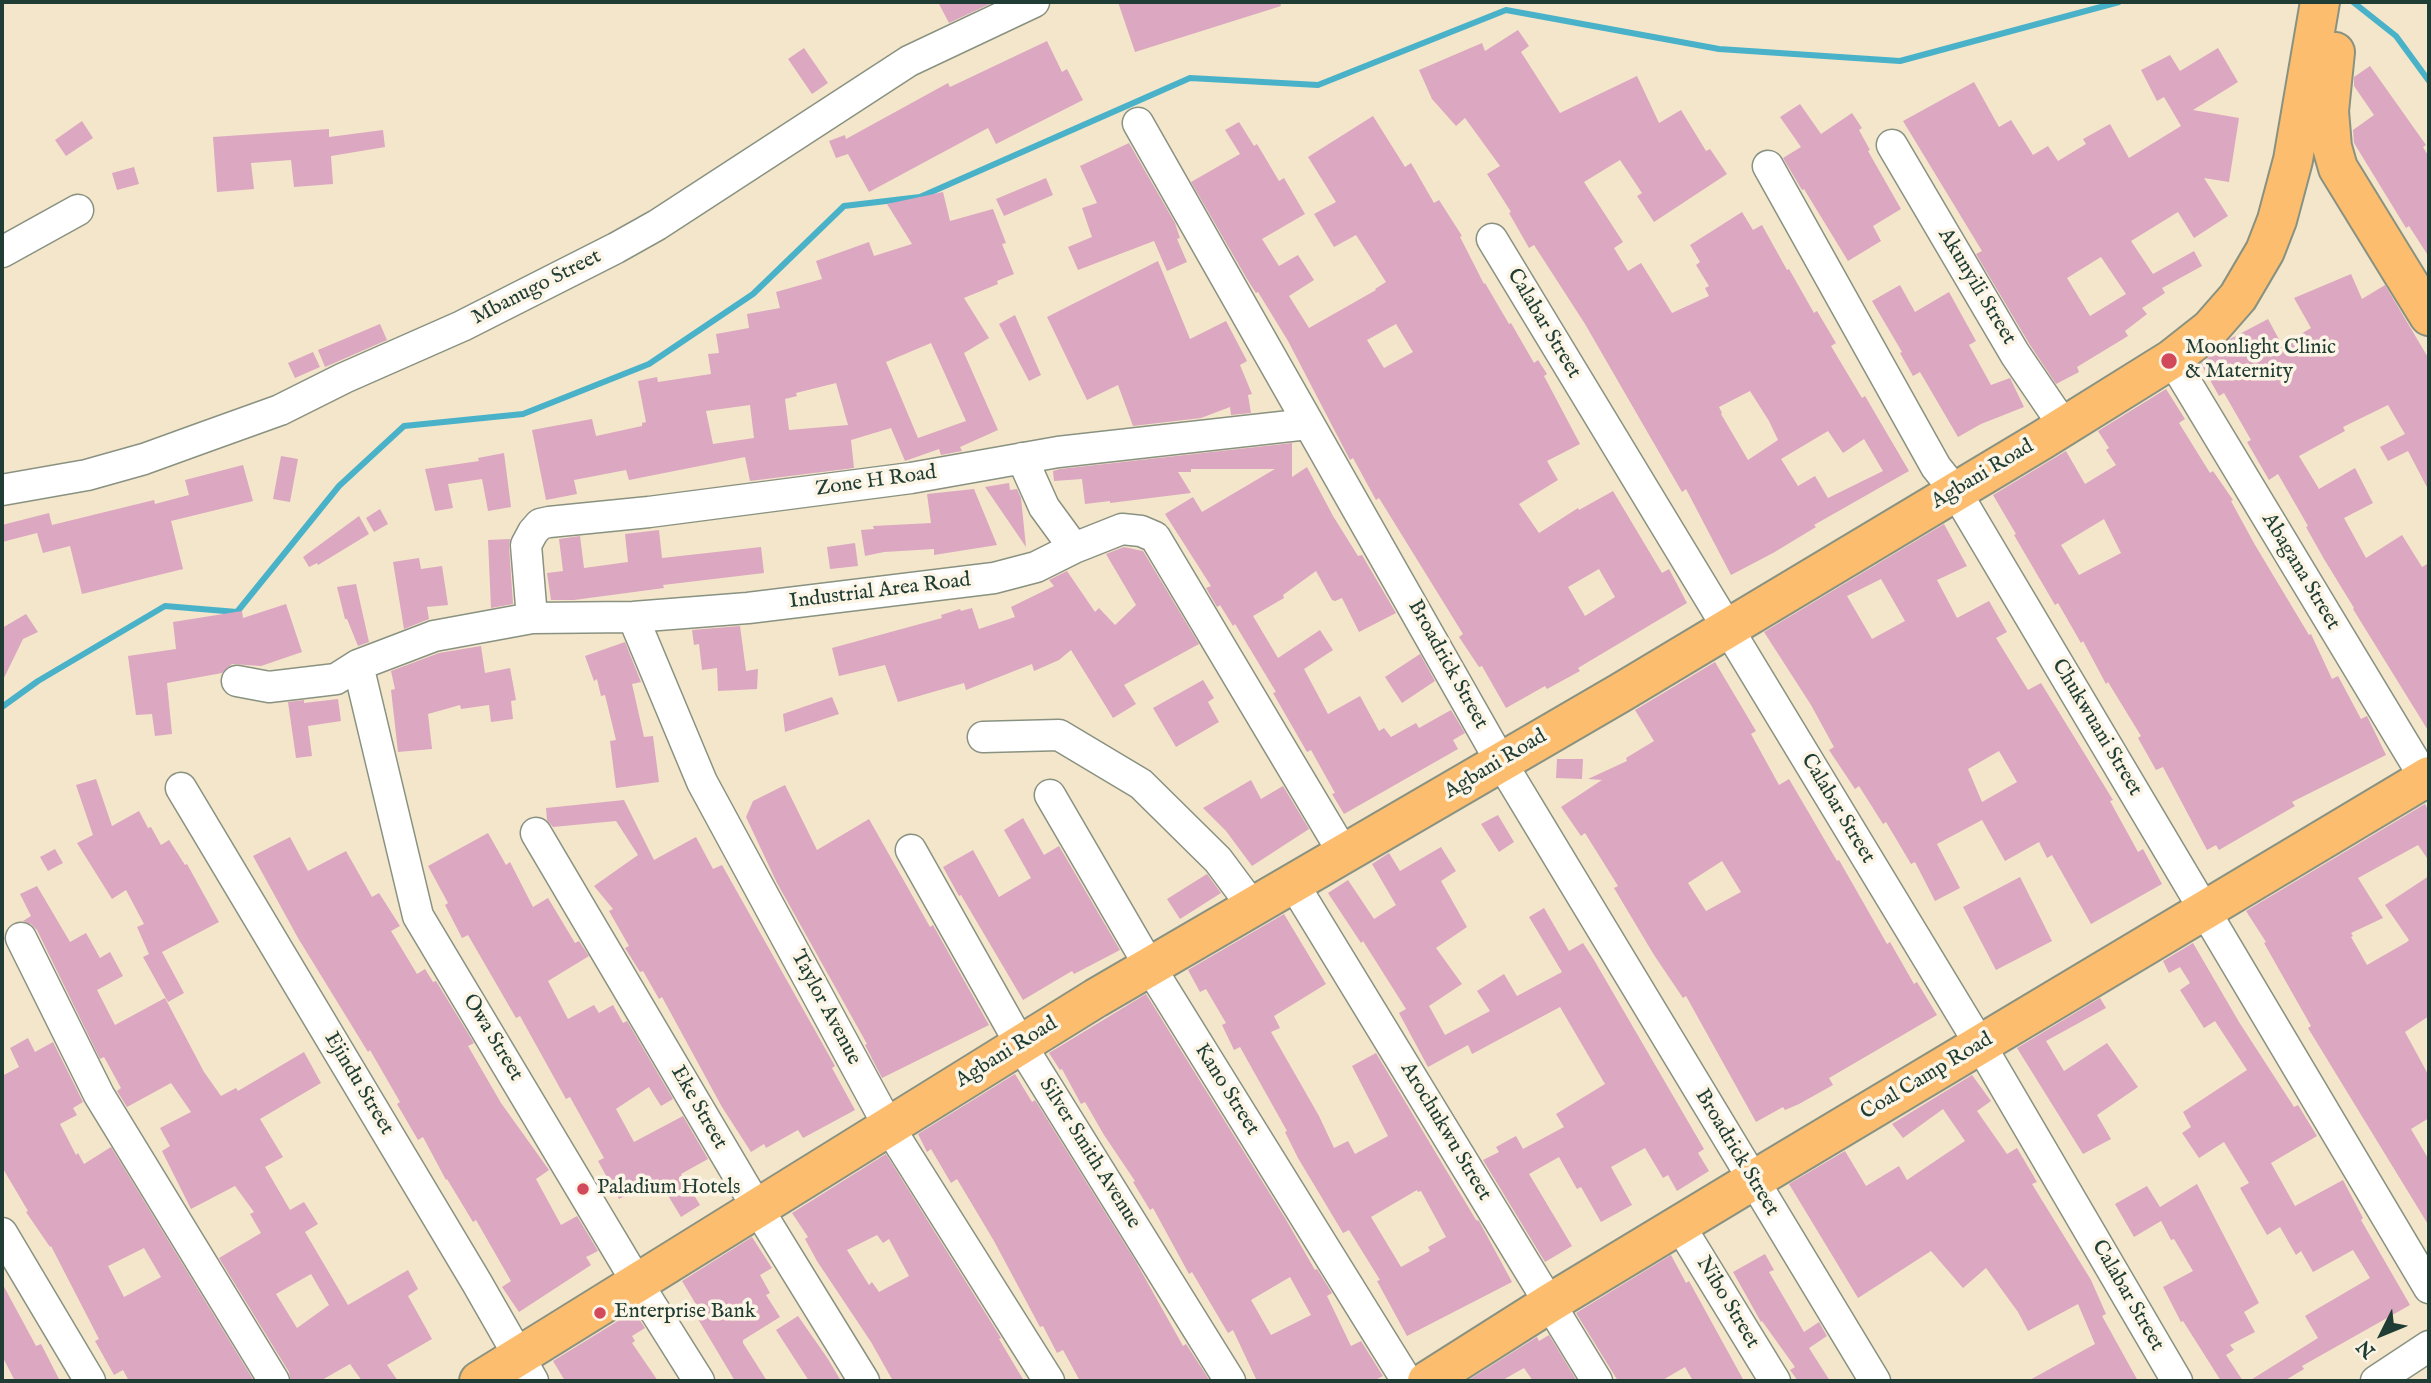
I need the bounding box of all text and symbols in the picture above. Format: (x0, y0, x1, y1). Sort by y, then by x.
street label: Akunyili Street (1931, 224, 2021, 350)
street label: Mbanugo Street (468, 245, 606, 331)
street label: Calabar Street (1500, 265, 1586, 383)
place label: Moonlight Clinic & Maternity (2185, 336, 2336, 386)
marker: Moonlight Clinic & Maternity (2159, 351, 2179, 371)
street label: Agbani Road (1927, 435, 2039, 515)
street label: Zone H Road (814, 461, 938, 503)
street label: Abagana Street (2255, 509, 2345, 635)
street label: Industrial Area Road (788, 568, 972, 616)
street label: Broadrick Street (1401, 596, 1493, 734)
street label: Chukwuani Street (2045, 655, 2147, 801)
street label: Agbani Road (1440, 725, 1552, 805)
street label: Calabar Street (1794, 750, 1880, 868)
street label: Taylor Avenue (784, 946, 866, 1070)
street label: Owa Street (456, 990, 528, 1086)
street label: Agbani Road (952, 1012, 1062, 1094)
street label: Ejindu Street (318, 1028, 398, 1140)
street label: Coal Camp Road (1856, 1028, 1998, 1126)
street label: Kano Street (1188, 1039, 1264, 1141)
street label: Arochukwu Street (1394, 1058, 1496, 1206)
street label: Eke Street (664, 1062, 732, 1154)
street label: Silver Smith Avenue (1033, 1074, 1145, 1234)
street label: Broadrick Street (1688, 1085, 1784, 1221)
place label: Paladium Hotels (597, 1176, 740, 1202)
marker: Paladium Hotels (575, 1181, 591, 1197)
street label: Calabar Street (2085, 1236, 2169, 1356)
street label: Nibo Street (1690, 1252, 1764, 1354)
north arrow (2347, 1299, 2417, 1369)
place label: Enterprise Bank (614, 1300, 756, 1326)
marker: Enterprise Bank (592, 1305, 608, 1321)
text: N (2352, 1334, 2381, 1363)

